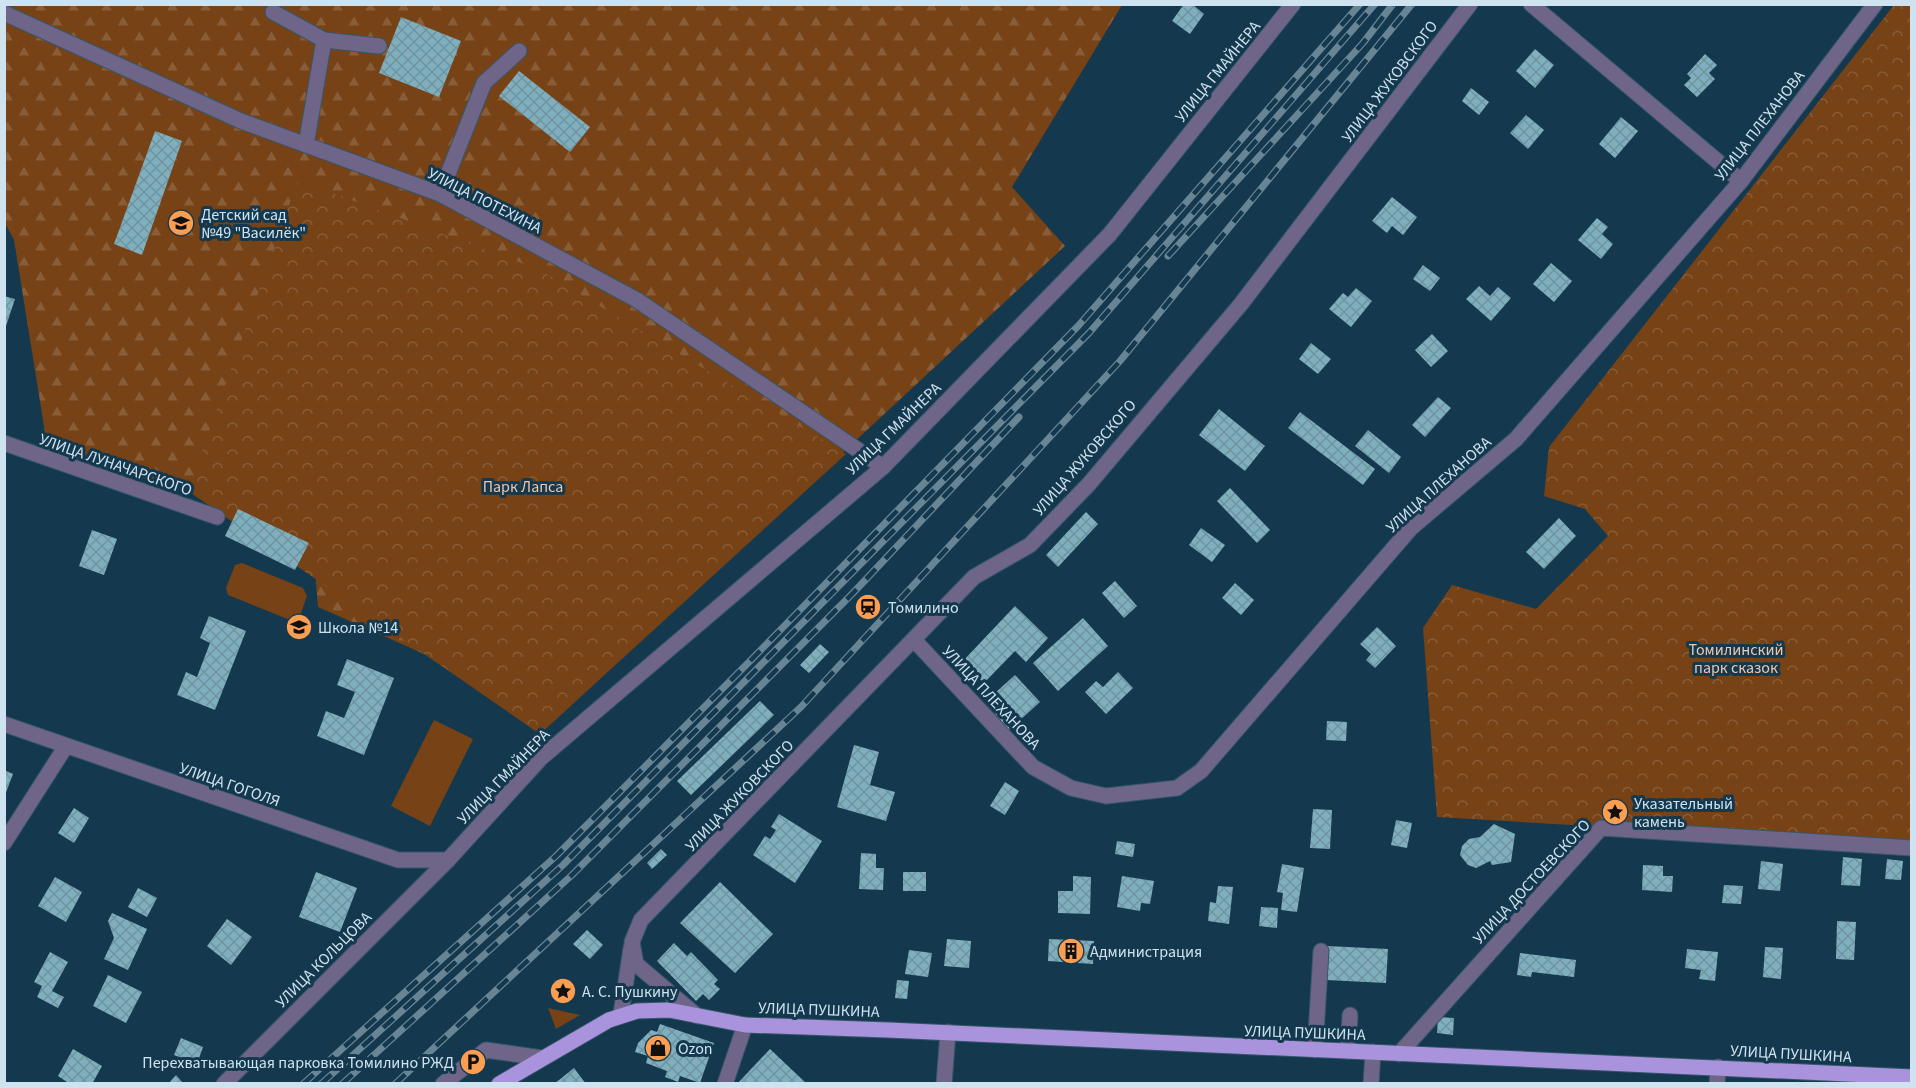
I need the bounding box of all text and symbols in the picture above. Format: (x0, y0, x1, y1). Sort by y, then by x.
street label: УЛИЦА ГМАЙНЕРА (1170, 16, 1266, 127)
street label: УЛИЦА ЖУКОВСКОГО (1337, 16, 1443, 147)
street label: УЛИЦА ПЛЕХАНОВА (1710, 65, 1810, 186)
street label: УЛИЦА ПОТЕХИНА (424, 163, 546, 239)
place label: Детский сад №49 "Василёк" (201, 204, 306, 244)
school or university icon: Детский сад №49 "Василёк" (166, 208, 196, 238)
street label: УЛИЦА ГМАЙНЕРА (841, 377, 946, 480)
street label: УЛИЦА ЖУКОВСКОГО (1028, 395, 1141, 521)
street label: УЛИЦА ЛУНАЧАРСКОГО (36, 428, 195, 501)
street label: УЛИЦА ПЛЕХАНОВА (1381, 431, 1496, 538)
park label: Парк Лапса (483, 476, 563, 498)
station icon: Томилино (853, 592, 883, 622)
place label: Томилино (888, 597, 959, 619)
school or university icon: Школа №14 (284, 612, 314, 642)
place label: Школа №14 (318, 617, 398, 639)
park label: Томилинский парк сказок (1688, 639, 1784, 679)
street label: УЛИЦА ПЛЕХАНОВА (937, 641, 1046, 755)
street label: УЛИЦА ГМАЙНЕРА (453, 724, 555, 829)
street label: УЛИЦА ЖУКОВСКОГО (681, 735, 799, 856)
street label: УЛИЦА ГОГОЛЯ (176, 757, 283, 812)
place label: Указательный камень (1634, 793, 1733, 833)
place icon: Указательный камень (1600, 797, 1630, 827)
street label: УЛИЦА ДОСТОЕВСКОГО (1468, 815, 1595, 949)
street label: УЛИЦА КОЛЬЦОВА (271, 907, 377, 1013)
building icon: Администрация (1056, 936, 1086, 966)
place label: Администрация (1090, 941, 1202, 963)
place icon: А. С. Пушкину (548, 976, 578, 1006)
place label: А. С. Пушкину (582, 981, 678, 1003)
street label: УЛИЦА ПУШКИНА (758, 997, 880, 1023)
street label: УЛИЦА ПУШКИНА (1244, 1020, 1366, 1046)
shop icon: Ozon (643, 1033, 673, 1063)
place label: Ozon (678, 1038, 713, 1060)
street label: УЛИЦА ПУШКИНА (1730, 1040, 1852, 1068)
parking icon: Перехватывающая парковка Томилино РЖД (458, 1047, 488, 1077)
place label: Перехватывающая парковка Томилино РЖД (142, 1052, 454, 1074)

